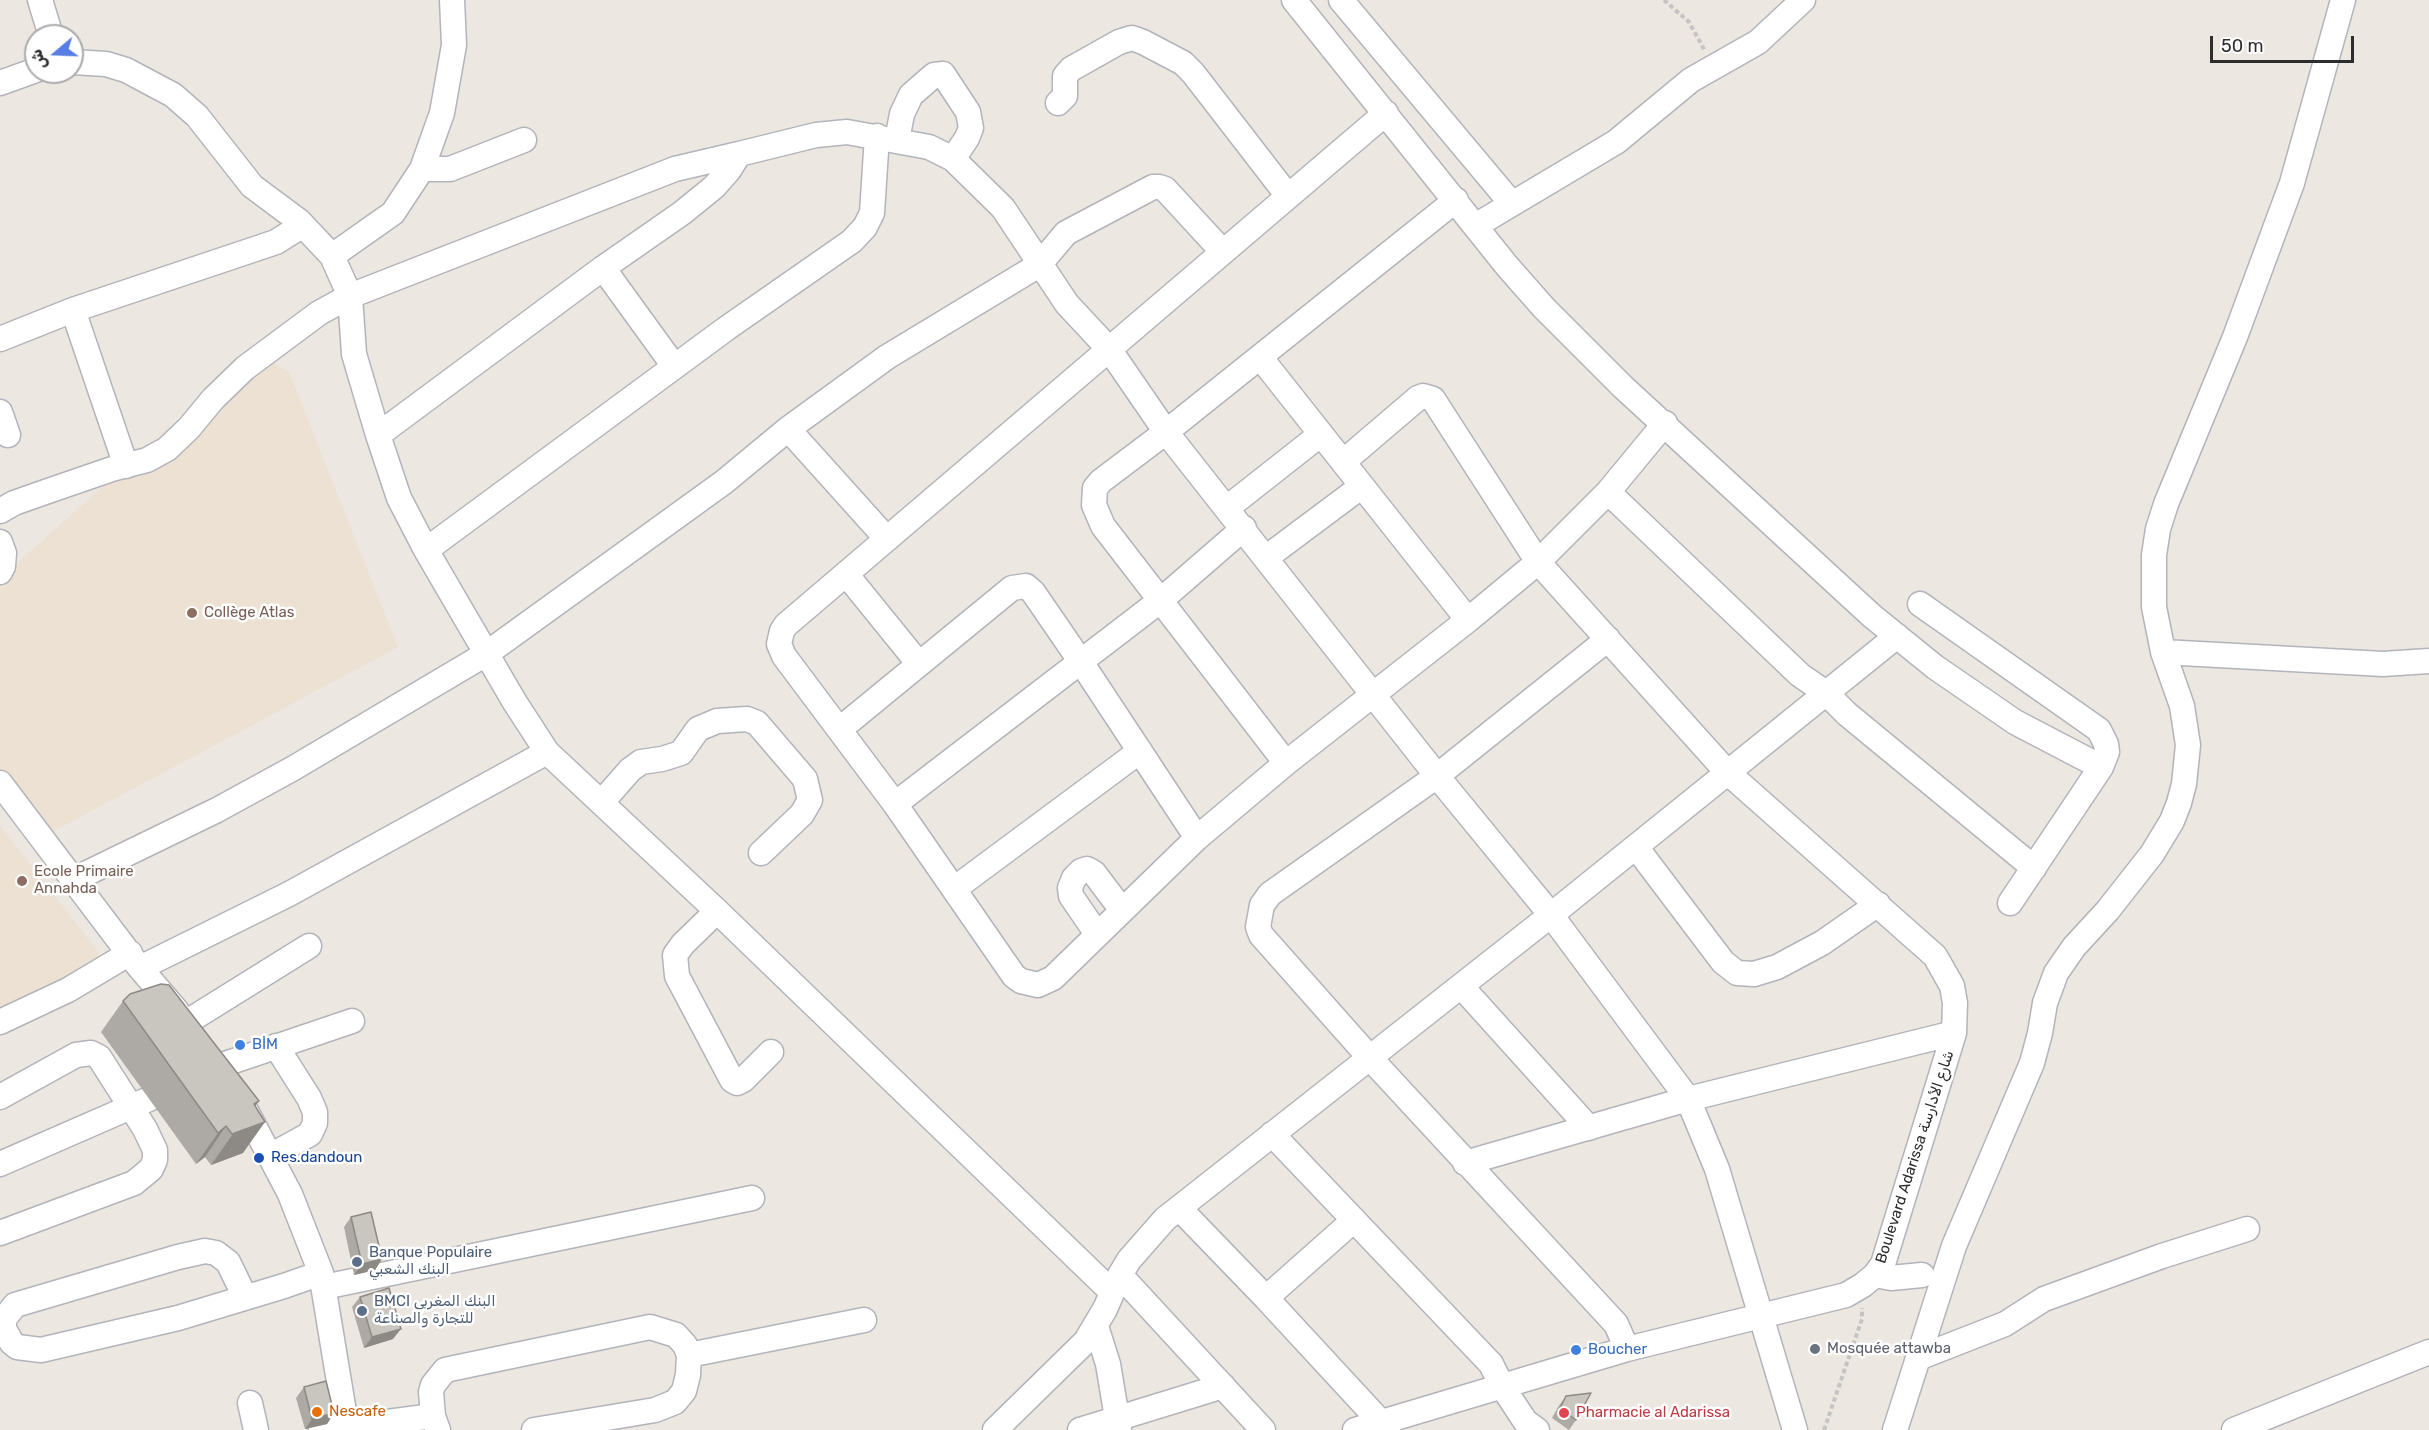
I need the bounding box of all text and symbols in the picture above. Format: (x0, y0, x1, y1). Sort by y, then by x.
north arrow (24, 24, 84, 84)
scale bar (2213, 24, 2357, 62)
text: 50 m (2221, 35, 2264, 57)
text: ش (26, 47, 51, 72)
place label: Collège Atlas (204, 604, 294, 622)
marker: Collège Atlas (185, 606, 199, 620)
place label: Ecole Primaire Annahda (34, 863, 134, 898)
marker: Ecole Primaire Annahda (15, 874, 29, 888)
place label: BİM (252, 1036, 278, 1054)
marker: BİM (233, 1038, 247, 1052)
street label: Boulevard Adarissa شارع الأدارسة (1872, 1048, 1958, 1266)
place label: Res.dandoun (271, 1149, 362, 1167)
marker: Res.dandoun (252, 1151, 266, 1165)
place label: Banque Populaire البنك الشعبي (369, 1244, 492, 1279)
marker: Banque Populaire البنك الشعبي (350, 1255, 364, 1269)
place label: BMCI البنك المغربي للتجارة والصناعة (374, 1293, 495, 1328)
marker: BMCI البنك المغربي للتجارة والصناعة (355, 1304, 369, 1318)
place label: Mosquée attawba (1827, 1340, 1951, 1358)
place label: Boucher (1588, 1341, 1647, 1359)
marker: Mosquée attawba (1808, 1342, 1822, 1356)
marker: Boucher (1569, 1343, 1583, 1357)
place label: Nescafe (329, 1403, 386, 1421)
place label: Pharmacie al Adarissa (1576, 1404, 1730, 1422)
marker: Nescafe (310, 1405, 324, 1419)
marker: Pharmacie al Adarissa (1557, 1406, 1571, 1420)

